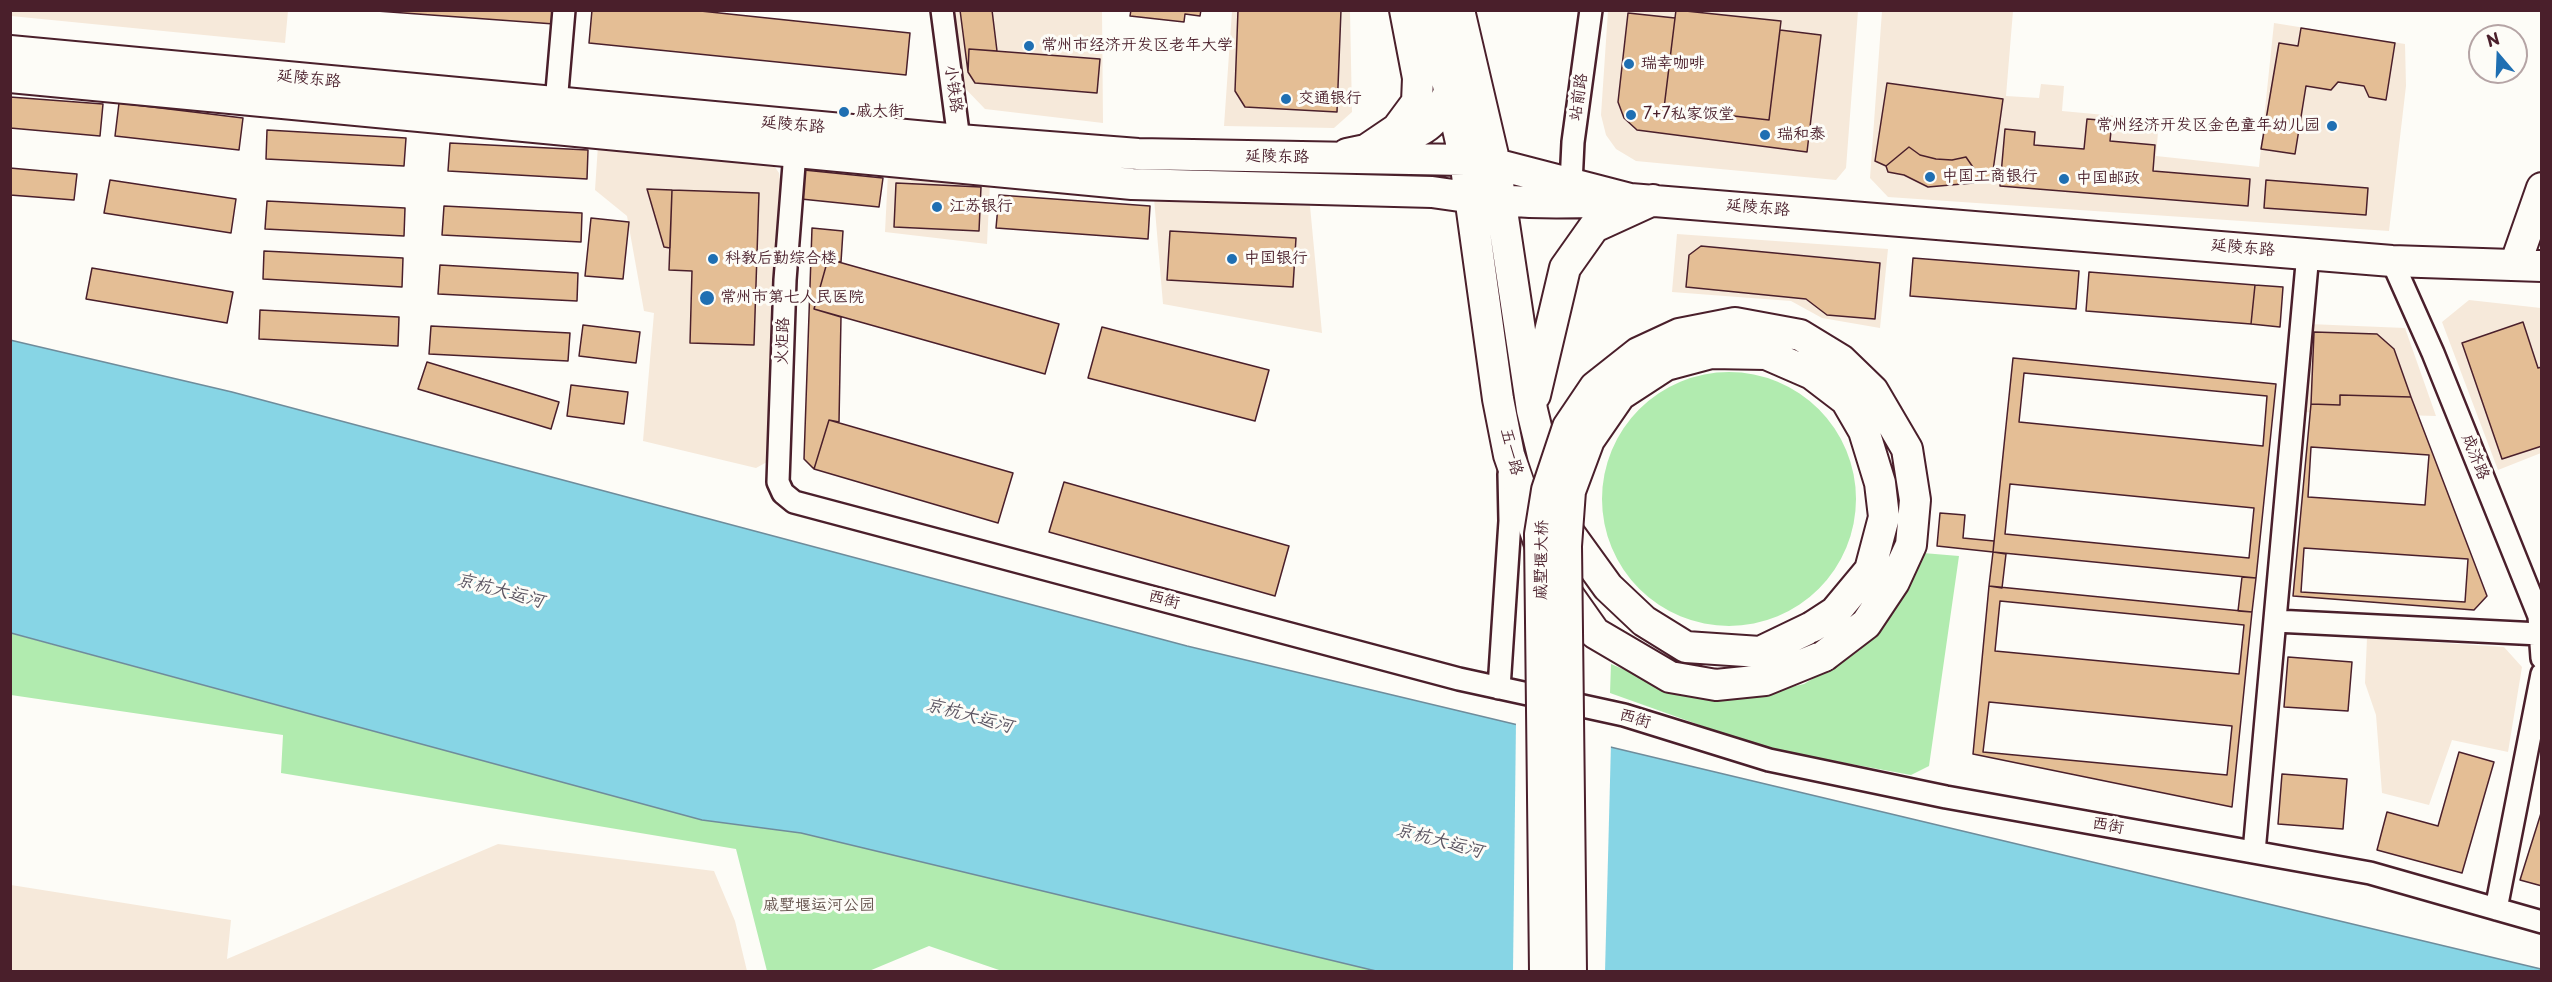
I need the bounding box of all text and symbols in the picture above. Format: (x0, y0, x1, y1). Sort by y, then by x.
north arrow (2468, 24, 2528, 84)
text: N (2483, 25, 2503, 52)
place label: 常州市经济开发区老年大学 (1041, 36, 1233, 56)
marker: 常州市经济开发区老年大学 (1022, 39, 1036, 53)
place label: 瑞幸咖啡 (1641, 54, 1705, 74)
marker: 瑞幸咖啡 (1622, 57, 1636, 71)
street label: 小铁路 (940, 64, 966, 114)
street label: 延陵东路 (276, 66, 342, 92)
street label: 站前路 (1566, 72, 1592, 122)
place label: 交通银行 (1298, 89, 1362, 109)
marker: 交通银行 (1279, 92, 1293, 106)
place label: 戚大街 (856, 102, 904, 122)
marker: 戚大街 (837, 105, 851, 119)
place label: 7+7私家饭堂 (1643, 105, 1734, 125)
marker: 7+7私家饭堂 (1624, 108, 1638, 122)
street label: 延陵东路 (760, 113, 826, 137)
place label: 常州经济开发区金色童年幼儿园 (2096, 116, 2320, 136)
marker: 常州经济开发区金色童年幼儿园 (2325, 119, 2339, 133)
place label: 瑞和泰 (1777, 125, 1825, 145)
marker: 瑞和泰 (1758, 128, 1772, 142)
street label: 延陵东路 (1245, 147, 1309, 167)
place label: 中国工商银行 (1942, 167, 2038, 187)
place label: 中国邮政 (2076, 169, 2140, 189)
marker: 中国工商银行 (1923, 170, 1937, 184)
marker: 中国邮政 (2057, 172, 2071, 186)
street label: 延陵东路 (1725, 196, 1791, 220)
place label: 江苏银行 (949, 197, 1013, 217)
marker: 江苏银行 (930, 200, 944, 214)
street label: 延陵东路 (2210, 236, 2276, 260)
place label: 科教后勤综合楼 (725, 249, 837, 269)
place label: 中国银行 (1244, 249, 1308, 269)
marker: 科教后勤综合楼 (706, 252, 720, 266)
marker: 中国银行 (1225, 252, 1239, 266)
place label: 常州市第七人民医院 (720, 288, 864, 308)
marker: 常州市第七人民医院 (698, 289, 716, 307)
street label: 火炬路 (773, 317, 793, 365)
street label: 五一路 (1496, 426, 1526, 478)
street label: 成济路 (2457, 431, 2493, 483)
street label: 戚墅堰大桥 (1532, 520, 1552, 600)
water label: 京杭大运河 (454, 569, 546, 613)
street label: 西街 (1146, 587, 1182, 613)
water label: 京杭大运河 (923, 694, 1015, 738)
street label: 西街 (1617, 705, 1653, 733)
street label: 西街 (2091, 814, 2125, 838)
water label: 京杭大运河 (1393, 819, 1485, 863)
park label: 戚墅堰运河公园 (763, 896, 875, 916)

